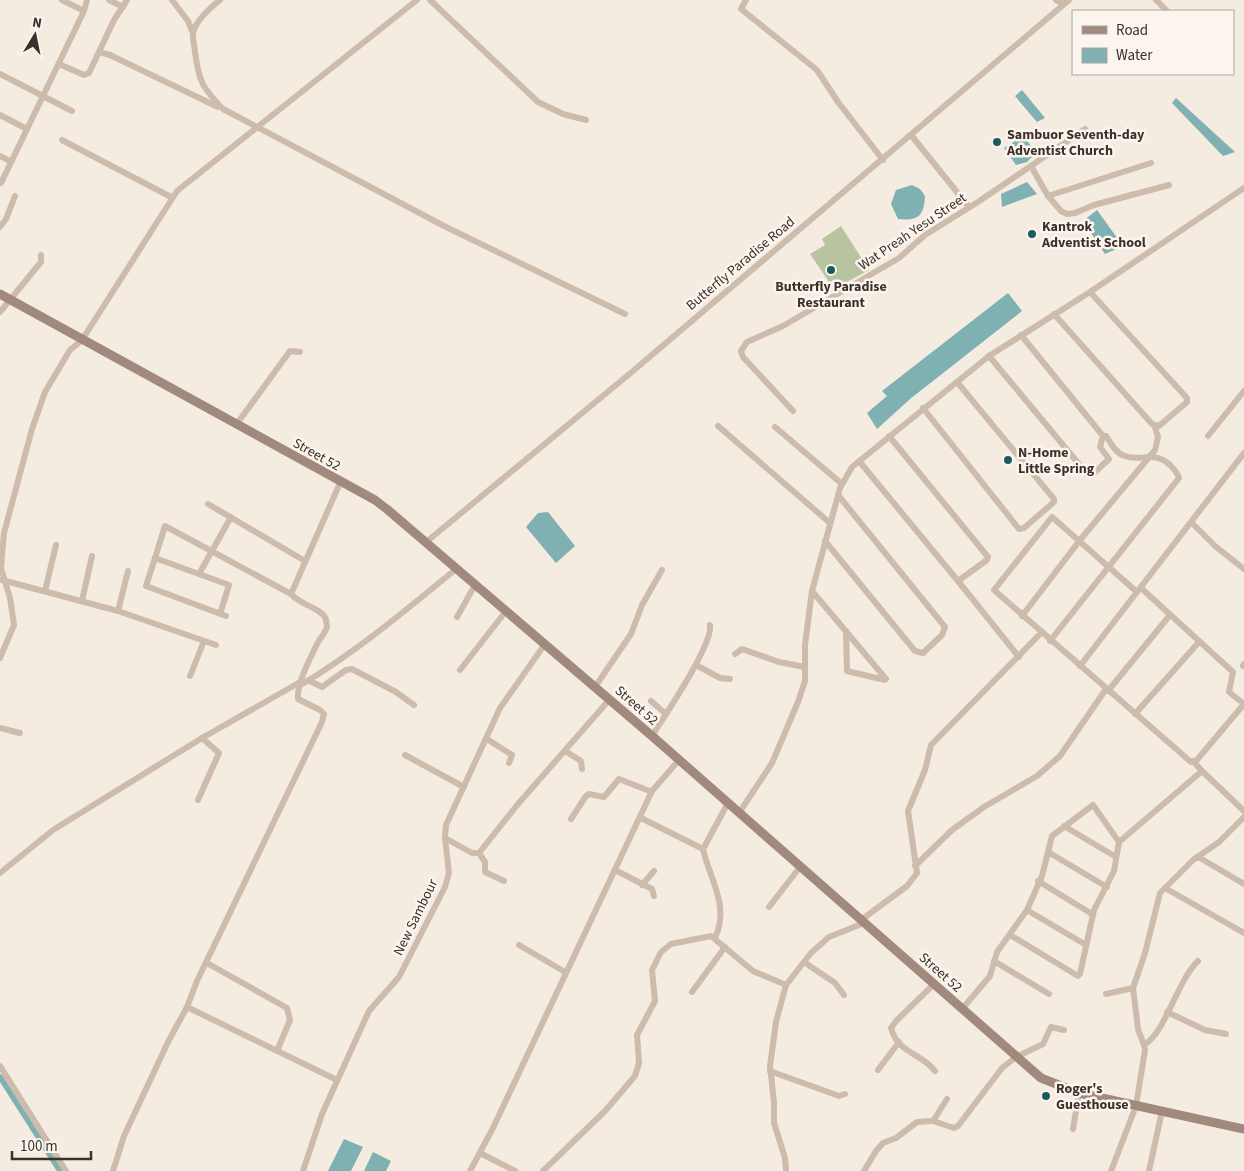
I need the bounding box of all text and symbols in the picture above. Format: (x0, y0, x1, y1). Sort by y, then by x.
north arrow (10, 10, 60, 60)
legend (1072, 10, 1234, 75)
text: N (31, 13, 43, 34)
text: Road (1116, 20, 1148, 41)
text: Water (1116, 45, 1153, 66)
place label: Sambuor Seventh-day Adventist Church (1006, 125, 1145, 161)
marker: Sambuor Seventh-day Adventist Church (991, 136, 1003, 148)
street label: Wat Preah Yesu Street (855, 188, 971, 275)
street label: Butterfly Paradise Road (682, 212, 799, 315)
place label: Kantrok Adventist School (1041, 217, 1146, 253)
marker: Kantrok Adventist School (1026, 228, 1038, 240)
marker: Butterfly Paradise Restaurant (825, 264, 837, 276)
place label: Butterfly Paradise Restaurant (775, 277, 887, 313)
street label: Street 52 (289, 434, 344, 476)
place label: N-Home Little Spring (1018, 443, 1095, 479)
marker: N-Home Little Spring (1002, 454, 1014, 466)
street label: Street 52 (610, 681, 662, 730)
street label: New Sambour (389, 876, 443, 959)
street label: Street 52 (914, 948, 966, 997)
place label: Roger's Guesthouse (1056, 1079, 1129, 1115)
marker: Roger's Guesthouse (1040, 1090, 1052, 1102)
scale bar (12, 1128, 91, 1160)
text: 100 m (20, 1136, 58, 1157)

